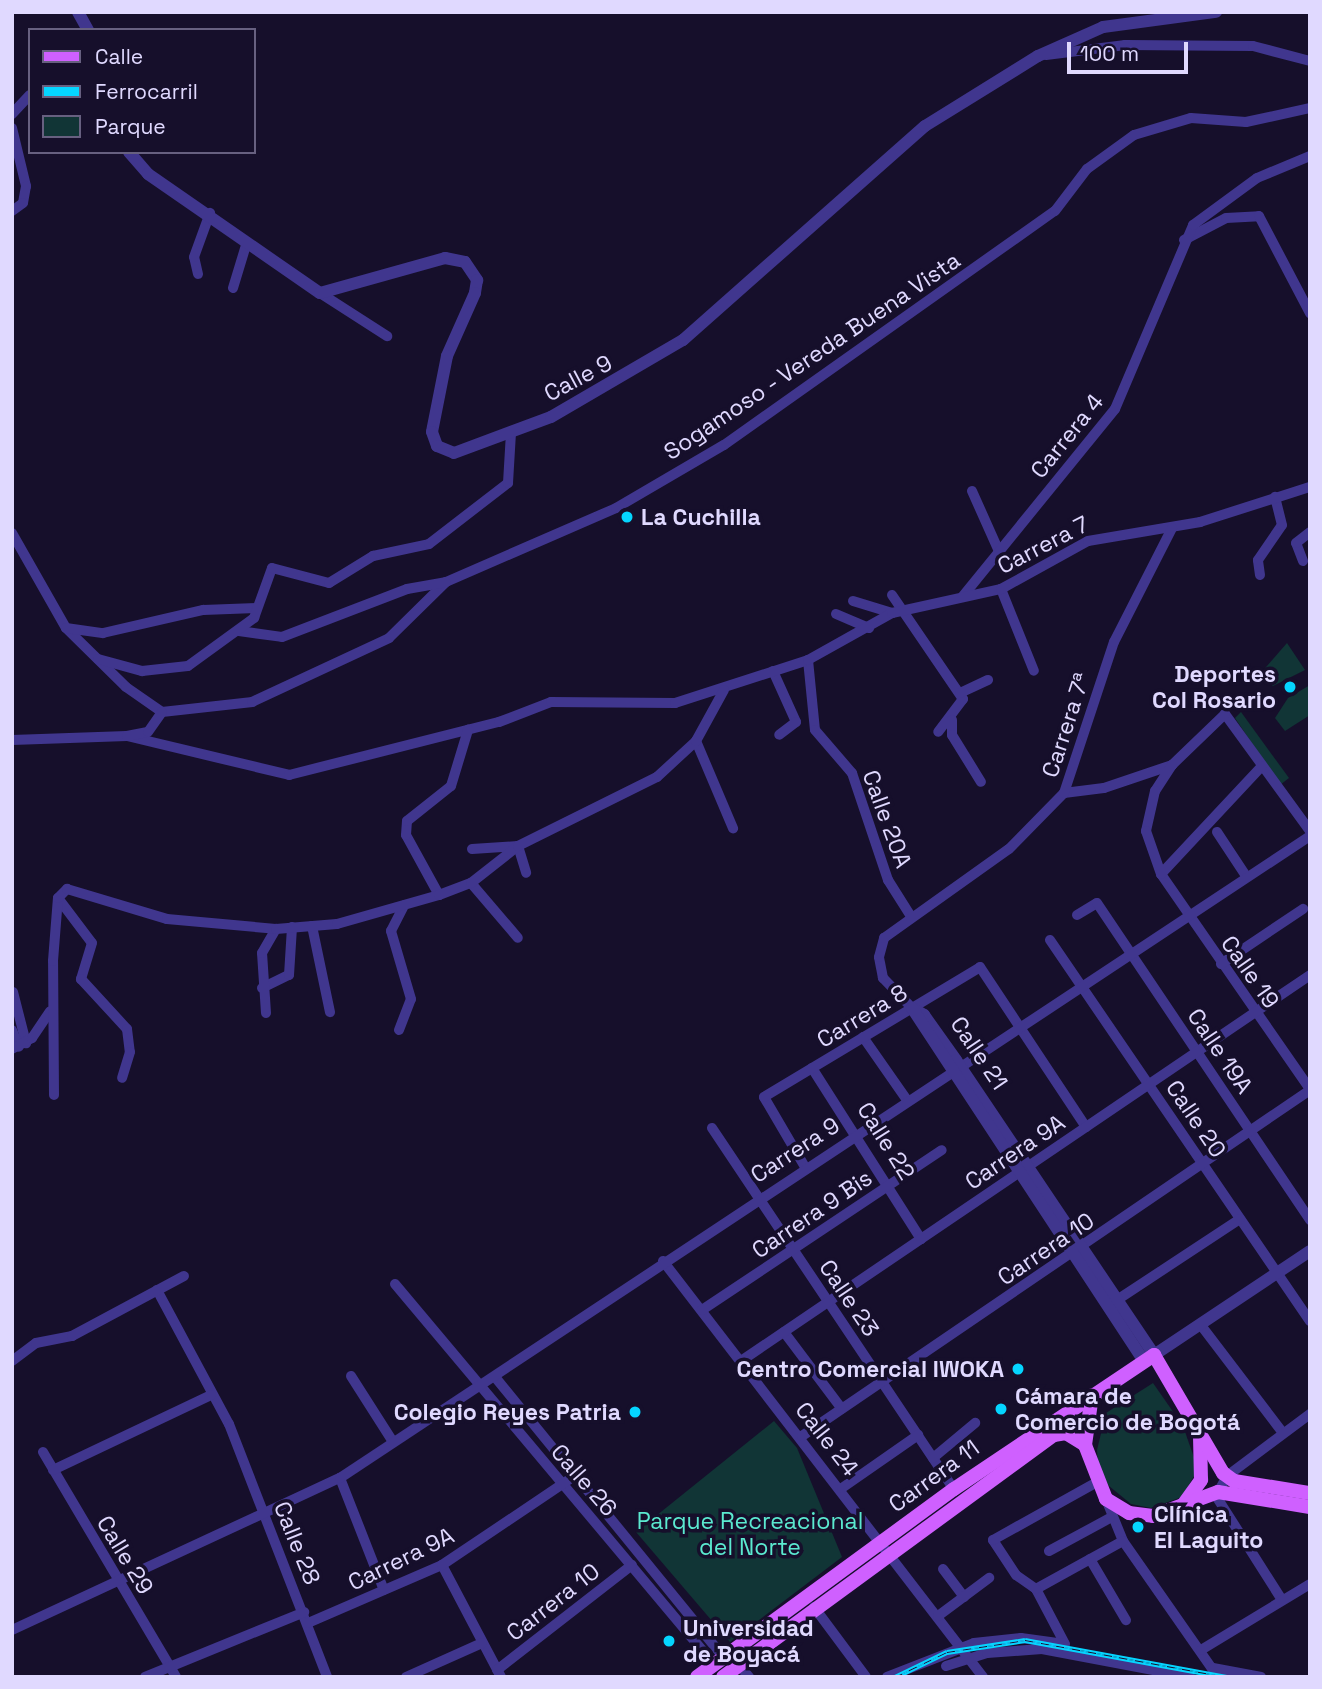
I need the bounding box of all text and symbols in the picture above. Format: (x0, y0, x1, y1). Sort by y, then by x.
legend (28, 28, 256, 154)
scale bar (1070, 28, 1191, 72)
text: 100 m (1080, 40, 1139, 67)
text: Calle (95, 43, 143, 70)
text: Ferrocarril (95, 78, 198, 105)
text: Parque (95, 113, 166, 140)
street label: Sogamoso - Vereda Buena Vista (658, 246, 966, 466)
street label: Calle 9 (539, 349, 617, 407)
street label: Carrera 4 (1025, 388, 1109, 484)
place label: La Cuchilla (641, 503, 761, 531)
marker: La Cuchilla (619, 509, 635, 525)
street label: Carrera 7 (993, 510, 1093, 580)
place label: Deportes Col Rosario (1152, 660, 1276, 714)
street label: Carrera 7ª (1036, 669, 1096, 781)
marker: Deportes Col Rosario (1282, 679, 1298, 695)
street label: Calle 20A (857, 766, 917, 872)
street label: Calle 19 (1215, 930, 1285, 1014)
street label: Carrera 8 (812, 978, 912, 1054)
street label: Calle 19A (1181, 1003, 1259, 1099)
street label: Calle 21 (945, 1011, 1013, 1095)
street label: Calle 20 (1160, 1075, 1232, 1163)
street label: Calle 22 (851, 1097, 921, 1185)
street label: Carrera 9A (960, 1109, 1070, 1195)
street label: Carrera 9 (746, 1111, 844, 1189)
street label: Carrera 9 Bis (747, 1164, 877, 1264)
street label: Carrera 10 (993, 1207, 1099, 1291)
street label: Calle 23 (813, 1254, 885, 1342)
place label: Centro Comercial IWOKA (737, 1355, 1004, 1383)
marker: Centro Comercial IWOKA (1010, 1361, 1026, 1377)
place label: Cámara de Comercio de Bogotá (1015, 1382, 1240, 1436)
street label: Calle 24 (790, 1396, 864, 1482)
place label: Colegio Reyes Patria (394, 1398, 621, 1426)
marker: Cámara de Comercio de Bogotá (993, 1401, 1009, 1417)
marker: Colegio Reyes Patria (627, 1404, 643, 1420)
street label: Carrera 11 (883, 1434, 985, 1518)
street label: Calle 26 (545, 1438, 623, 1522)
street label: Calle 28 (268, 1498, 326, 1588)
place label: Clínica El Laguito (1154, 1500, 1263, 1554)
park label: Parque Recreacional del Norte (637, 1507, 863, 1561)
street label: Calle 29 (91, 1511, 159, 1599)
marker: Clínica El Laguito (1128, 1517, 1148, 1537)
street label: Carrera 9A (343, 1521, 459, 1597)
street label: Carrera 10 (501, 1557, 605, 1647)
place label: Universidad de Boyacá (683, 1614, 814, 1668)
marker: Universidad de Boyacá (661, 1633, 677, 1649)

